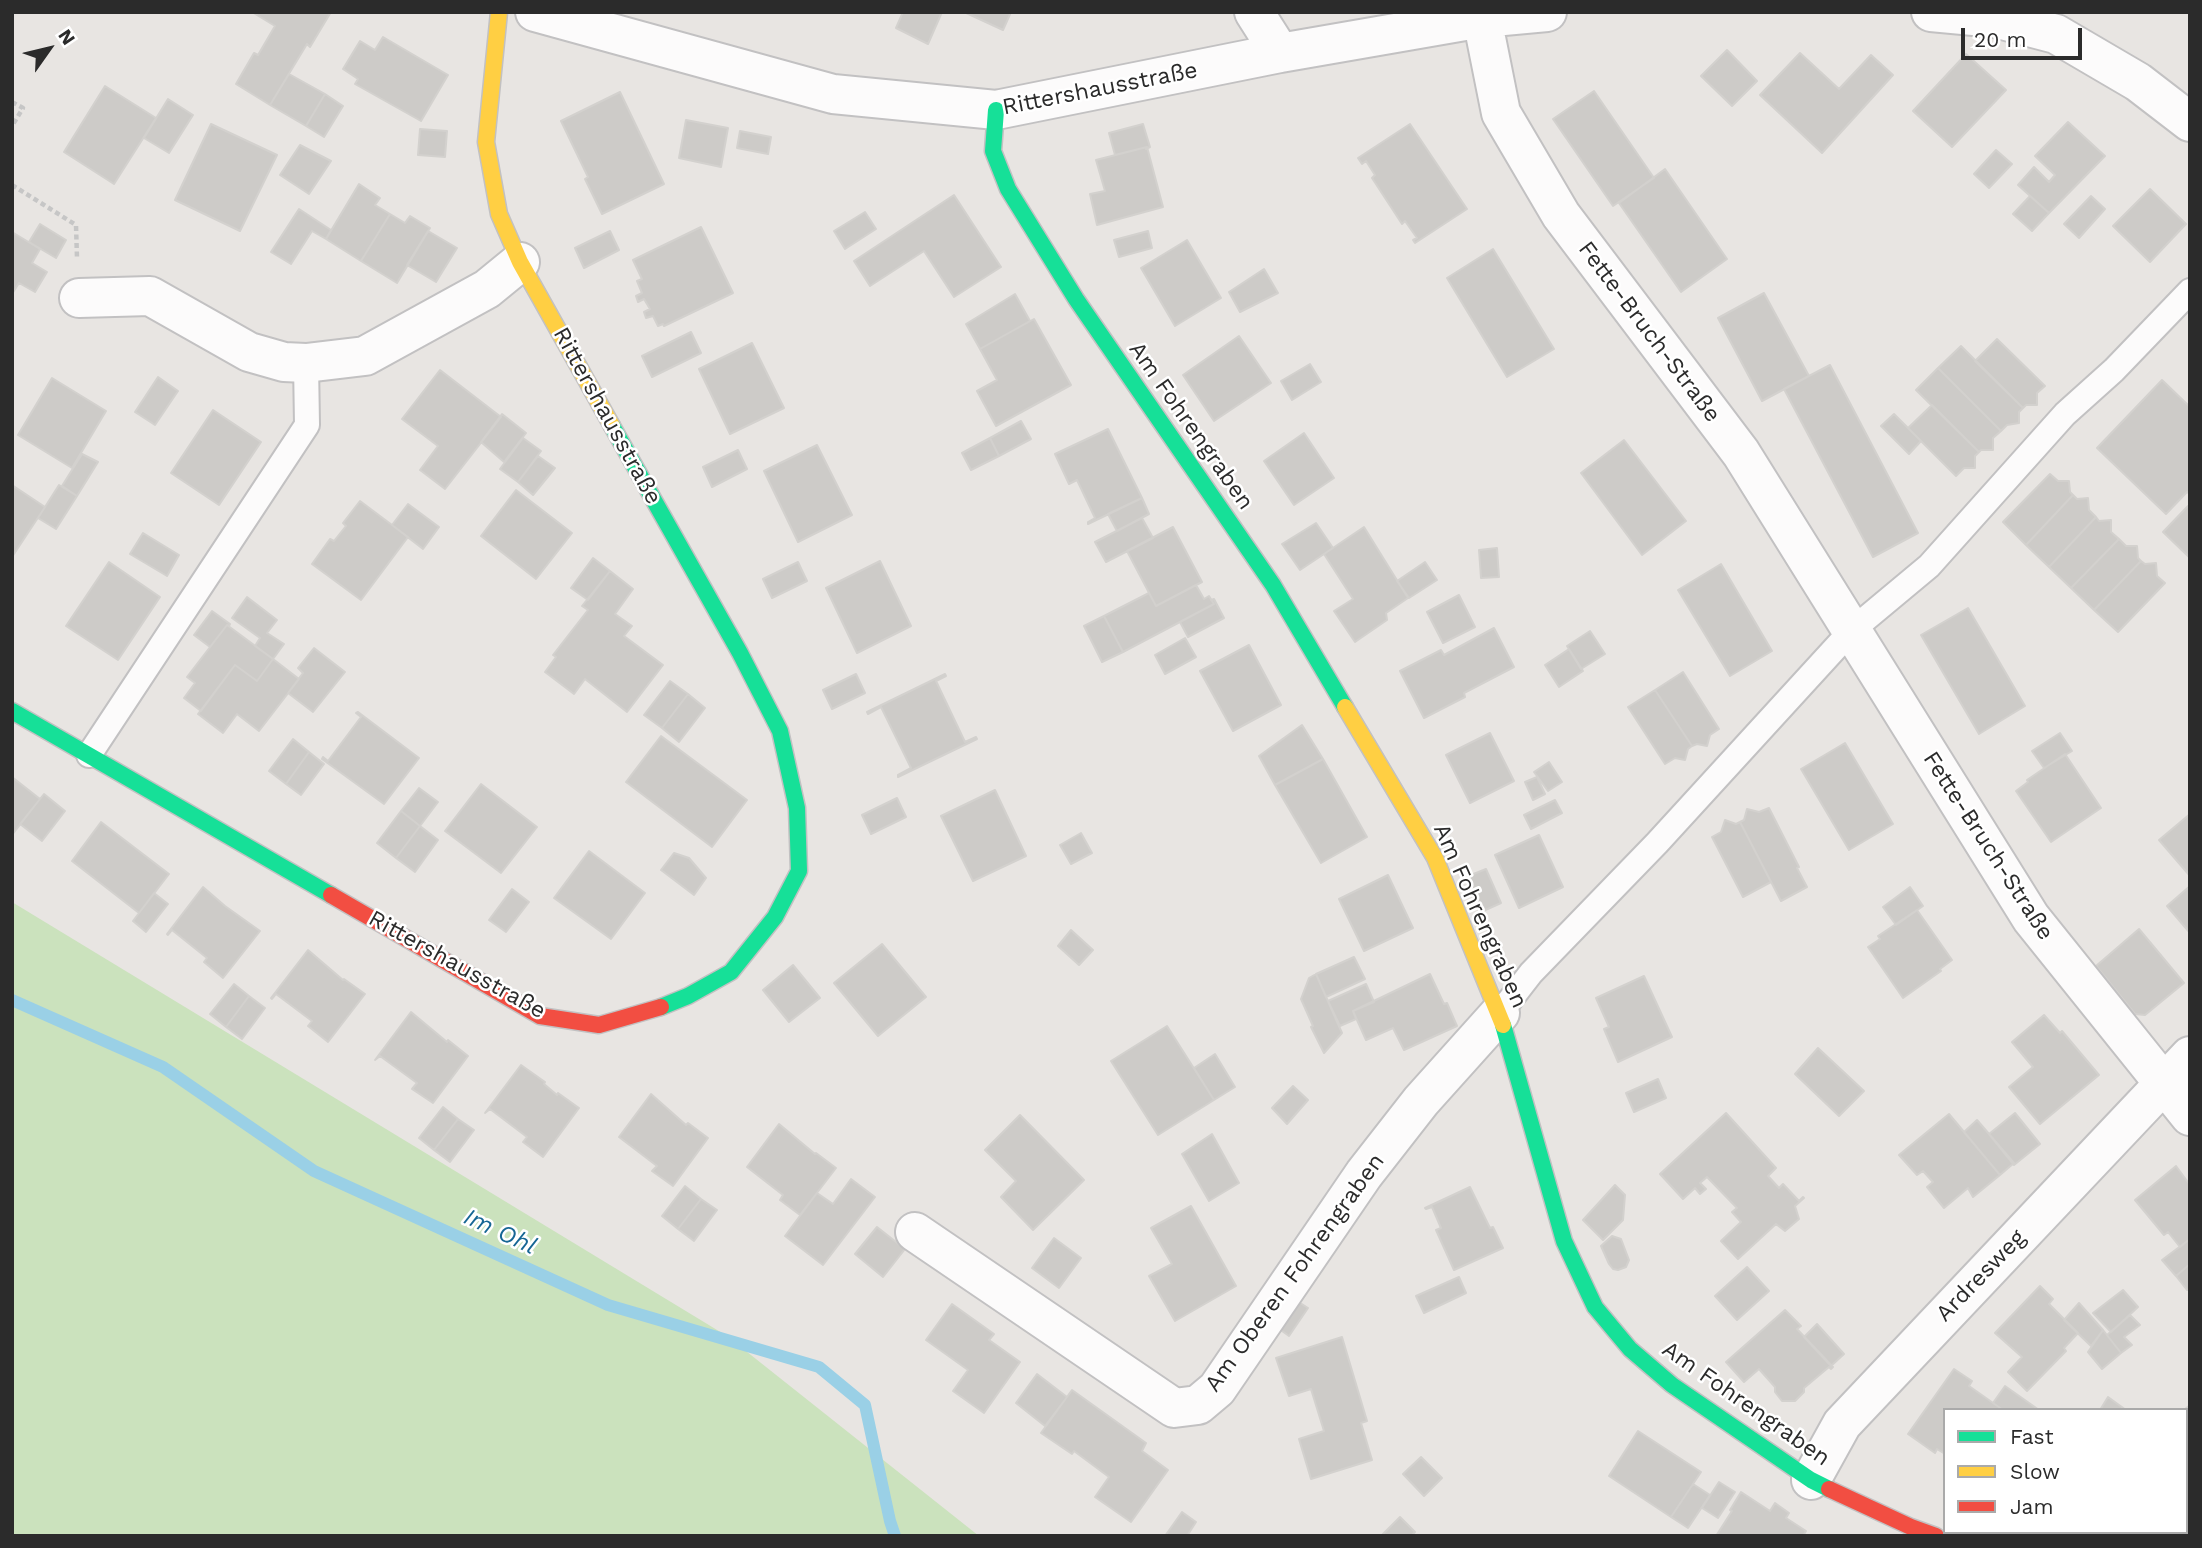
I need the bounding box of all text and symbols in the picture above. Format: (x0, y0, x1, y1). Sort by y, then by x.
north arrow (14, 14, 84, 84)
scale bar (1964, 14, 2085, 58)
text: N (53, 25, 80, 49)
text: 20 m (1974, 27, 2026, 52)
street label: Rittershausstraße (1000, 57, 1200, 121)
street label: Fette-Bruch-Straße (1572, 236, 1726, 428)
street label: Rittershausstraße (547, 323, 667, 509)
street label: Am Fohrengraben (1123, 337, 1259, 515)
street label: Fette-Bruch-Straße (1917, 747, 2059, 945)
street label: Am Fohrengraben (1427, 820, 1533, 1012)
street label: Rittershausstraße (364, 905, 550, 1025)
street label: Am Oberen Fohrengraben (1199, 1149, 1391, 1397)
water label: Im Ohl (459, 1203, 541, 1261)
street label: Ardresweg (1931, 1224, 2031, 1328)
street label: Am Fohrengraben (1657, 1336, 1835, 1472)
legend (1943, 1408, 2188, 1534)
text: Fast (2010, 1424, 2054, 1449)
text: Slow (2010, 1459, 2060, 1484)
text: Jam (2010, 1494, 2053, 1519)

